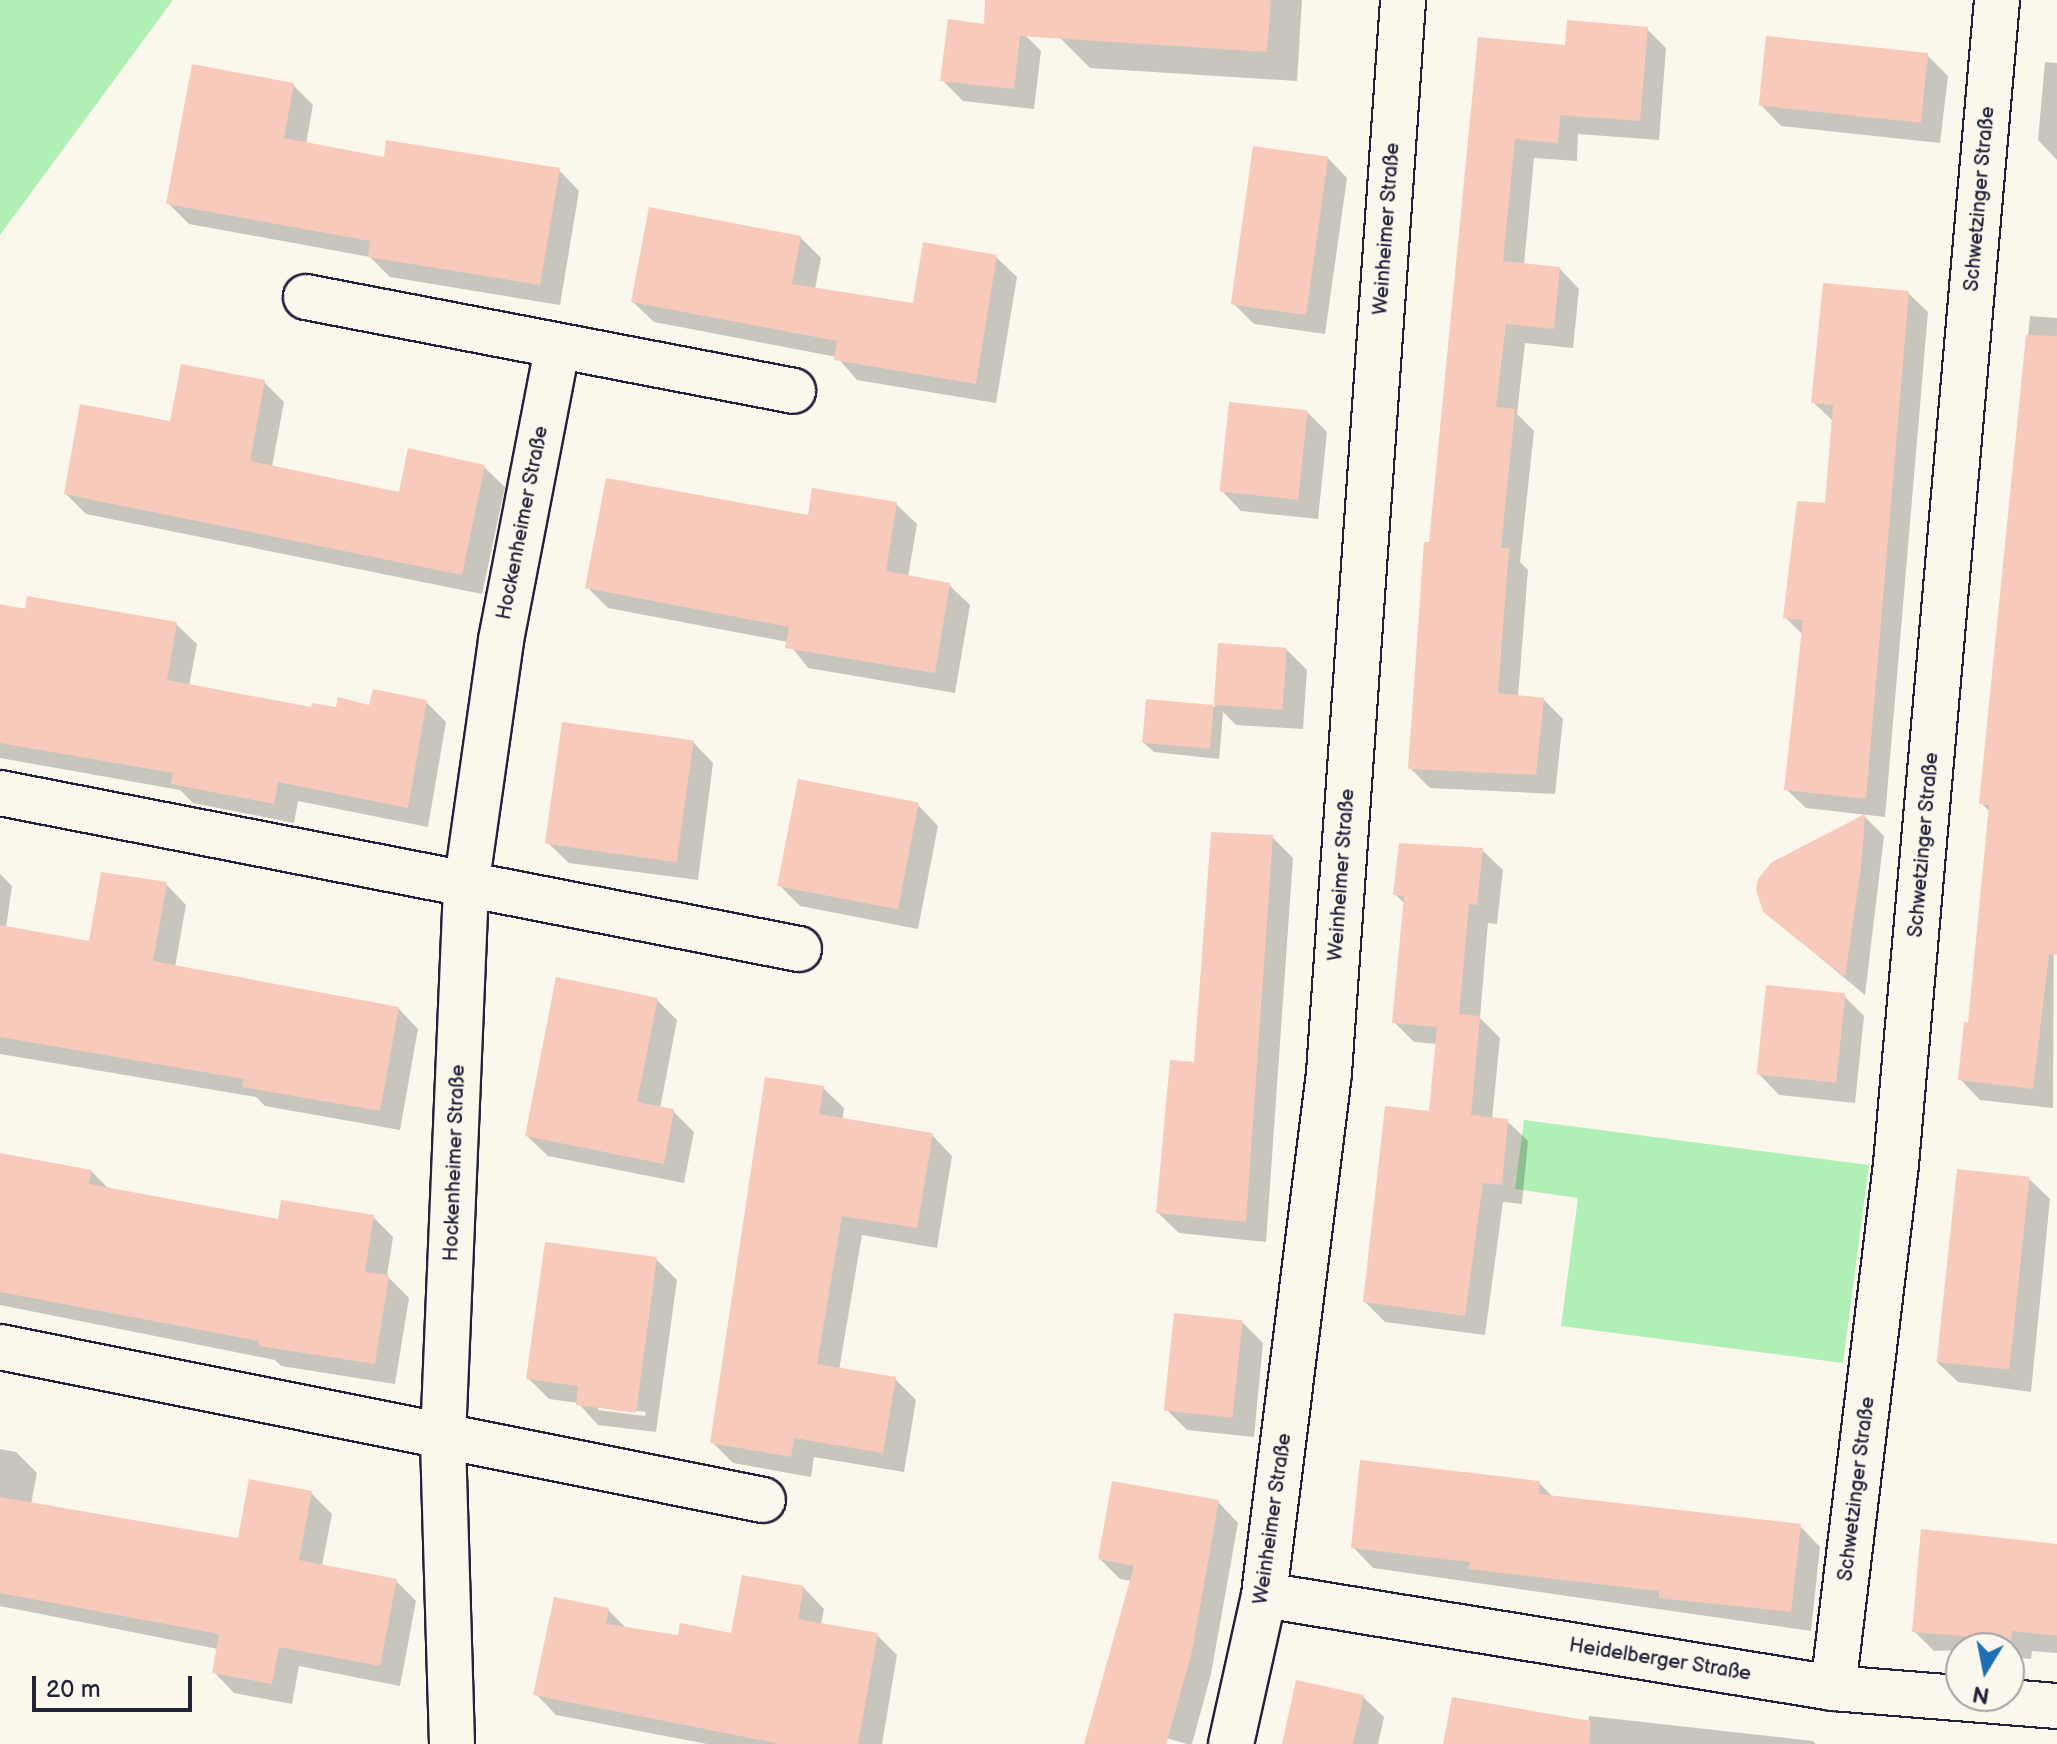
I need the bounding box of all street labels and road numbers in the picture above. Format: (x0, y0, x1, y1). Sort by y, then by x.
street label: Schwetzinger Straße (1960, 105, 2000, 293)
street label: Weinheimer Straße (1369, 142, 1405, 316)
street label: Hockenheimer Straße (492, 424, 554, 622)
street label: Schwetzinger Straße (1904, 751, 1944, 939)
street label: Weinheimer Straße (1324, 788, 1360, 962)
street label: Hockenheimer Straße (440, 1064, 470, 1262)
street label: Schwetzinger Straße (1834, 1395, 1880, 1583)
street label: Weinheimer Straße (1249, 1432, 1297, 1606)
street label: Heidelberger Straße (1567, 1634, 1753, 1686)

